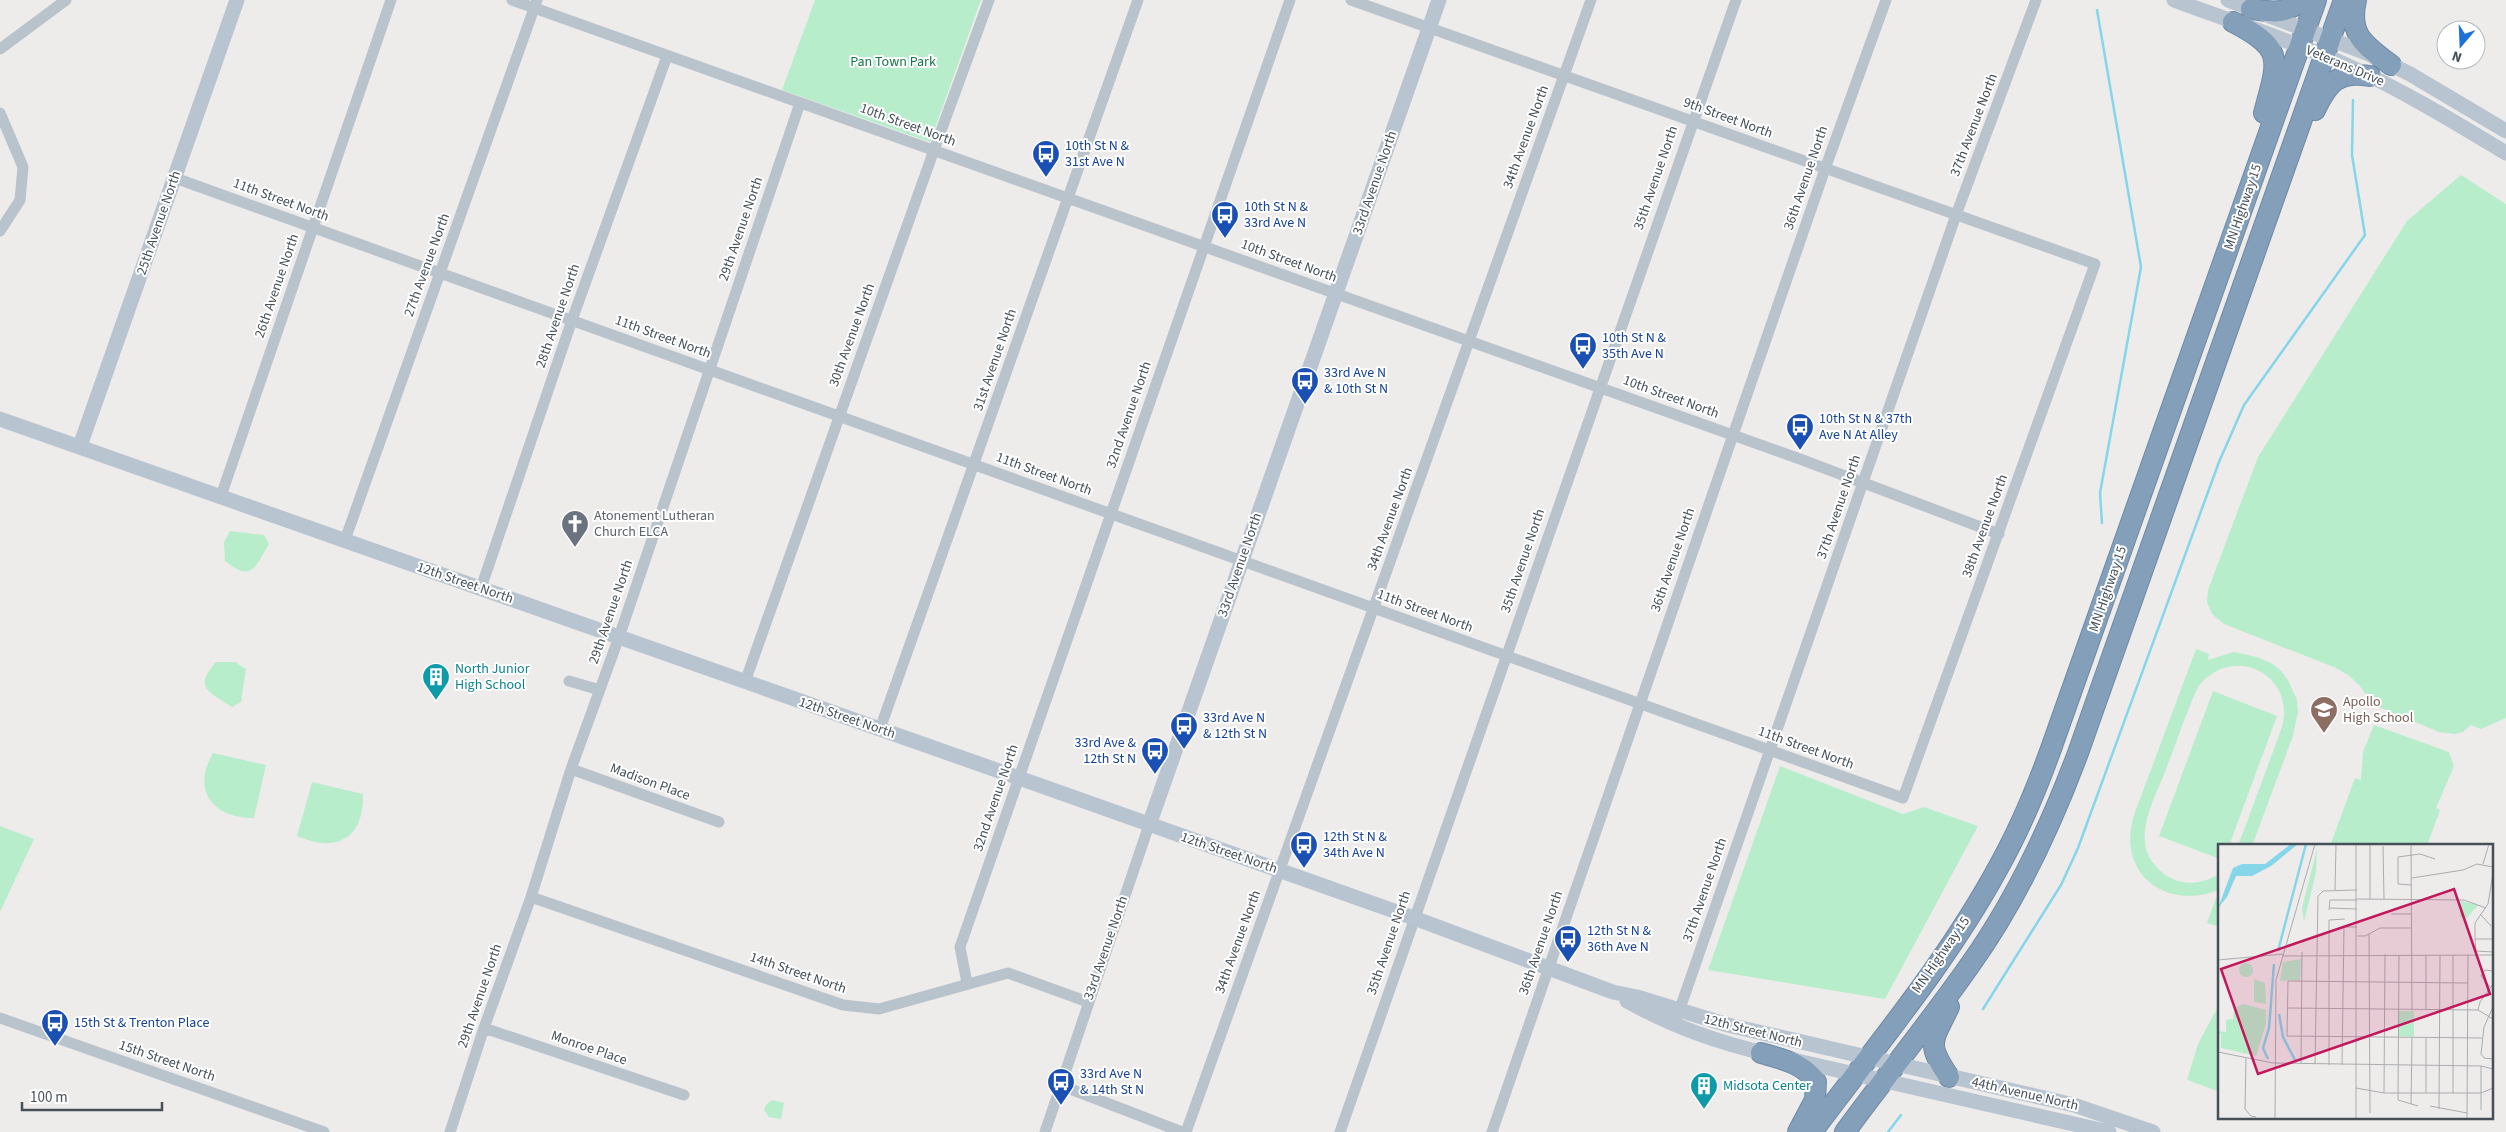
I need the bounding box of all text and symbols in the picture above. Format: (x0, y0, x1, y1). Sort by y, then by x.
north arrow (2436, 20, 2486, 70)
street label: Veterans Drive (2303, 40, 2387, 92)
text: N (2449, 45, 2465, 67)
park label: Pan Town Park (850, 52, 936, 72)
street label: 37th Avenue North (1945, 71, 2003, 179)
street label: 34th Avenue North (1498, 82, 1554, 192)
street label: 9th Street North (1680, 93, 1776, 143)
street label: 10th Street North (857, 98, 959, 152)
street label: 35th Avenue North (1629, 123, 1683, 233)
street label: 36th Avenue North (1779, 123, 1833, 233)
street label: 33rd Avenue North (1348, 128, 1402, 238)
place label: 10th St N & 31st Ave N (1065, 136, 1130, 172)
bus stop icon: 10th St N & 31st Ave N (1031, 139, 1061, 178)
street label: MN Highway 15 (2219, 161, 2267, 253)
street label: 25th Avenue North (132, 168, 186, 278)
street label: 11th Street North (230, 173, 332, 227)
street label: 29th Avenue North (714, 174, 768, 284)
place label: 10th St N & 33rd Ave N (1244, 197, 1309, 233)
bus stop icon: 10th St N & 33rd Ave N (1210, 200, 1240, 239)
street label: 27th Avenue North (399, 210, 455, 320)
street label: 26th Avenue North (250, 231, 304, 341)
street label: 10th Street North (1238, 234, 1340, 288)
street label: 28th Avenue North (531, 261, 585, 371)
street label: 30th Avenue North (824, 280, 880, 390)
street label: 31st Avenue North (968, 306, 1022, 414)
street label: 11th Street North (612, 310, 714, 364)
place label: 10th St N & 35th Ave N (1602, 328, 1667, 364)
bus stop icon: 10th St N & 35th Ave N (1568, 331, 1598, 370)
street label: 32nd Avenue North (1101, 359, 1157, 471)
place label: 33rd Ave N & 10th St N (1324, 363, 1388, 399)
bus stop icon: 33rd Ave N & 10th St N (1290, 366, 1320, 405)
street label: 10th Street North (1620, 370, 1722, 424)
place label: 10th St N & 37th Ave N At Alley (1819, 409, 1912, 445)
bus stop icon: 10th St N & 37th Ave N At Alley (1785, 412, 1815, 451)
street label: 11th Street North (993, 447, 1095, 501)
street label: 37th Avenue North (1812, 452, 1866, 562)
street label: 34th Avenue North (1362, 464, 1418, 574)
street label: 38th Avenue North (1957, 471, 2013, 581)
street label: 36th Avenue North (1646, 505, 1700, 615)
place label: Atonement Lutheran Church ELCA (594, 506, 715, 542)
street label: 35th Avenue North (1496, 506, 1550, 616)
church icon: Atonement Lutheran Church ELCA (560, 509, 590, 548)
street label: 33rd Avenue North (1213, 510, 1267, 620)
street label: MN Highway 15 (2084, 543, 2132, 635)
street label: 12th Street North (414, 557, 516, 609)
street label: 29th Avenue North (584, 557, 638, 667)
street label: 11th Street North (1374, 584, 1476, 638)
place label: North Junior High School (455, 659, 530, 695)
building icon: North Junior High School (421, 662, 451, 701)
street label: 12th Street North (796, 692, 898, 744)
place label: Apollo High School (2343, 692, 2414, 728)
school or university icon: Apollo High School (2309, 695, 2339, 734)
place label: 33rd Ave N & 12th St N (1203, 708, 1267, 744)
bus stop icon: 33rd Ave N & 12th St N (1169, 711, 1199, 750)
street label: 11th Street North (1755, 721, 1857, 775)
place label: 33rd Ave & 12th St N (1075, 733, 1136, 769)
bus stop icon: 33rd Ave & 12th St N (1140, 736, 1170, 775)
street label: 32nd Avenue North (968, 742, 1024, 854)
street label: Madison Place (607, 758, 693, 806)
street label: 12th Street North (1178, 827, 1280, 879)
place label: 12th St N & 34th Ave N (1323, 827, 1388, 863)
bus stop icon: 12th St N & 34th Ave N (1289, 830, 1319, 869)
street label: 37th Avenue North (1678, 835, 1732, 945)
inset map (2218, 844, 2494, 1120)
street label: 34th Avenue North (1210, 887, 1266, 997)
street label: 35th Avenue North (1362, 888, 1416, 998)
street label: 36th Avenue North (1514, 888, 1568, 998)
street label: 33rd Avenue North (1079, 893, 1133, 1003)
street label: MN Highway 15 (1907, 913, 1975, 997)
place label: 12th St N & 36th Ave N (1587, 921, 1652, 957)
bus stop icon: 12th St N & 36th Ave N (1553, 924, 1583, 963)
street label: 29th Avenue North (453, 941, 507, 1051)
street label: 14th Street North (747, 947, 849, 999)
bus stop icon: 15th St & Trenton Place (40, 1008, 70, 1047)
street label: 12th Street North (1702, 1009, 1804, 1053)
place label: 15th St & Trenton Place (74, 1013, 209, 1033)
street label: Monroe Place (548, 1026, 630, 1070)
street label: 15th Street North (116, 1035, 218, 1087)
place label: 33rd Ave N & 14th St N (1080, 1064, 1144, 1100)
bus stop icon: 33rd Ave N & 14th St N (1046, 1067, 1076, 1106)
building icon: Midsota Center (1689, 1071, 1719, 1110)
street label: 44th Avenue North (1970, 1072, 2080, 1116)
place label: Midsota Center (1723, 1076, 1811, 1096)
scale bar (22, 1080, 162, 1112)
text: 100 m (30, 1087, 68, 1108)

